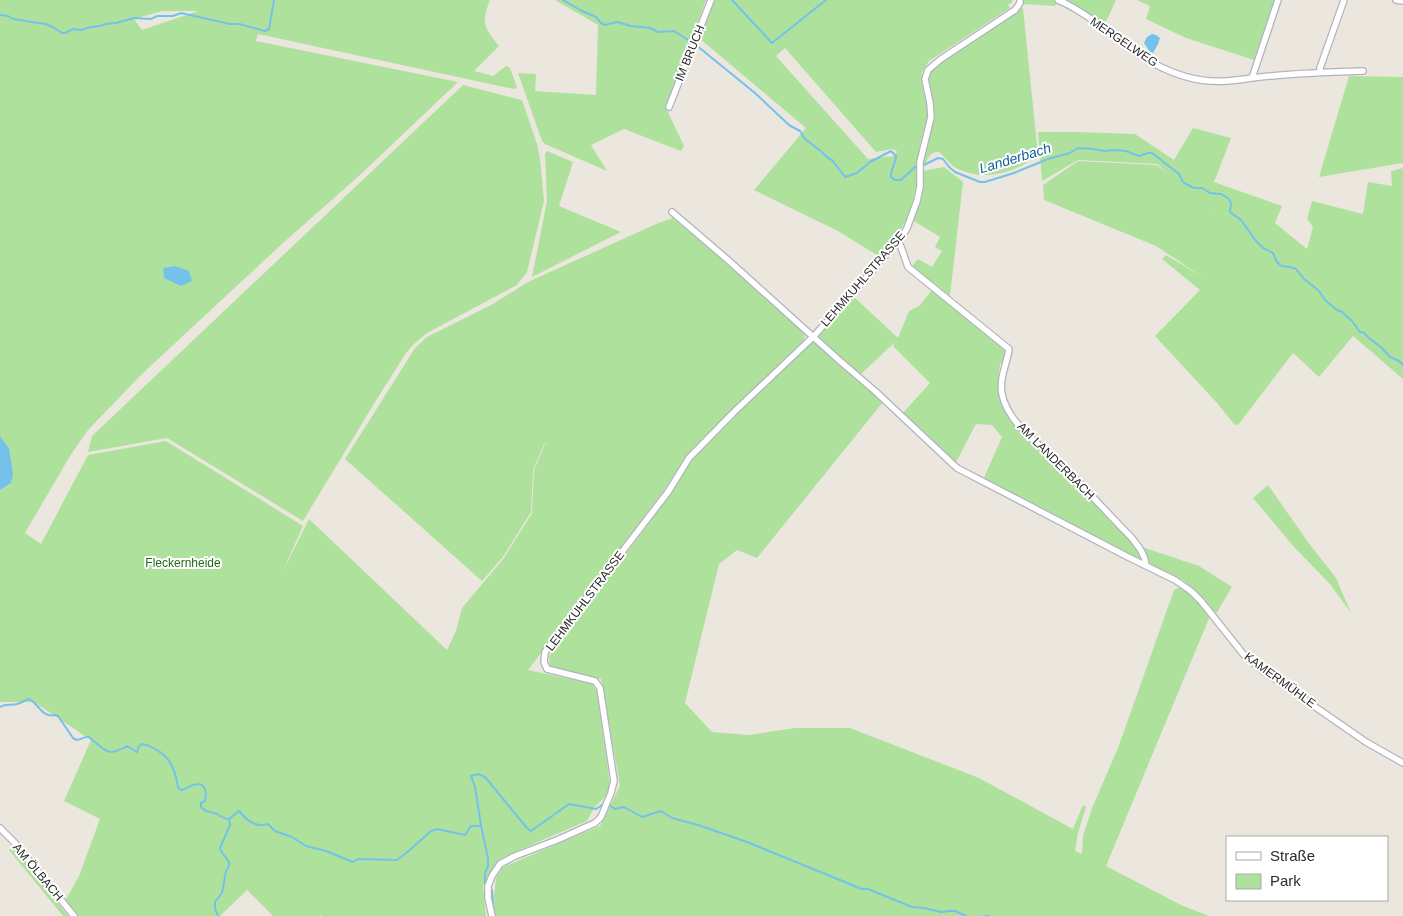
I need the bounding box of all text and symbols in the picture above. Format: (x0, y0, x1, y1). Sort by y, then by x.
street label: MERGELWEG (1088, 14, 1160, 70)
street label: IM BRUCH (672, 23, 708, 83)
water label: Landerbach (977, 139, 1053, 176)
street label: LEHMKUHLSTRASSE (818, 229, 908, 329)
street label: AM LANDERBACH (1015, 420, 1097, 502)
street label: LEHMKUHLSTRASSE (543, 548, 627, 654)
park label: Fleckernheide (145, 556, 221, 570)
street label: KAMERMÜHLE (1242, 649, 1318, 711)
legend (1226, 836, 1388, 901)
street label: AM ÖLBACH (10, 840, 66, 904)
text: Straße (1270, 847, 1315, 864)
text: Park (1270, 872, 1301, 889)

